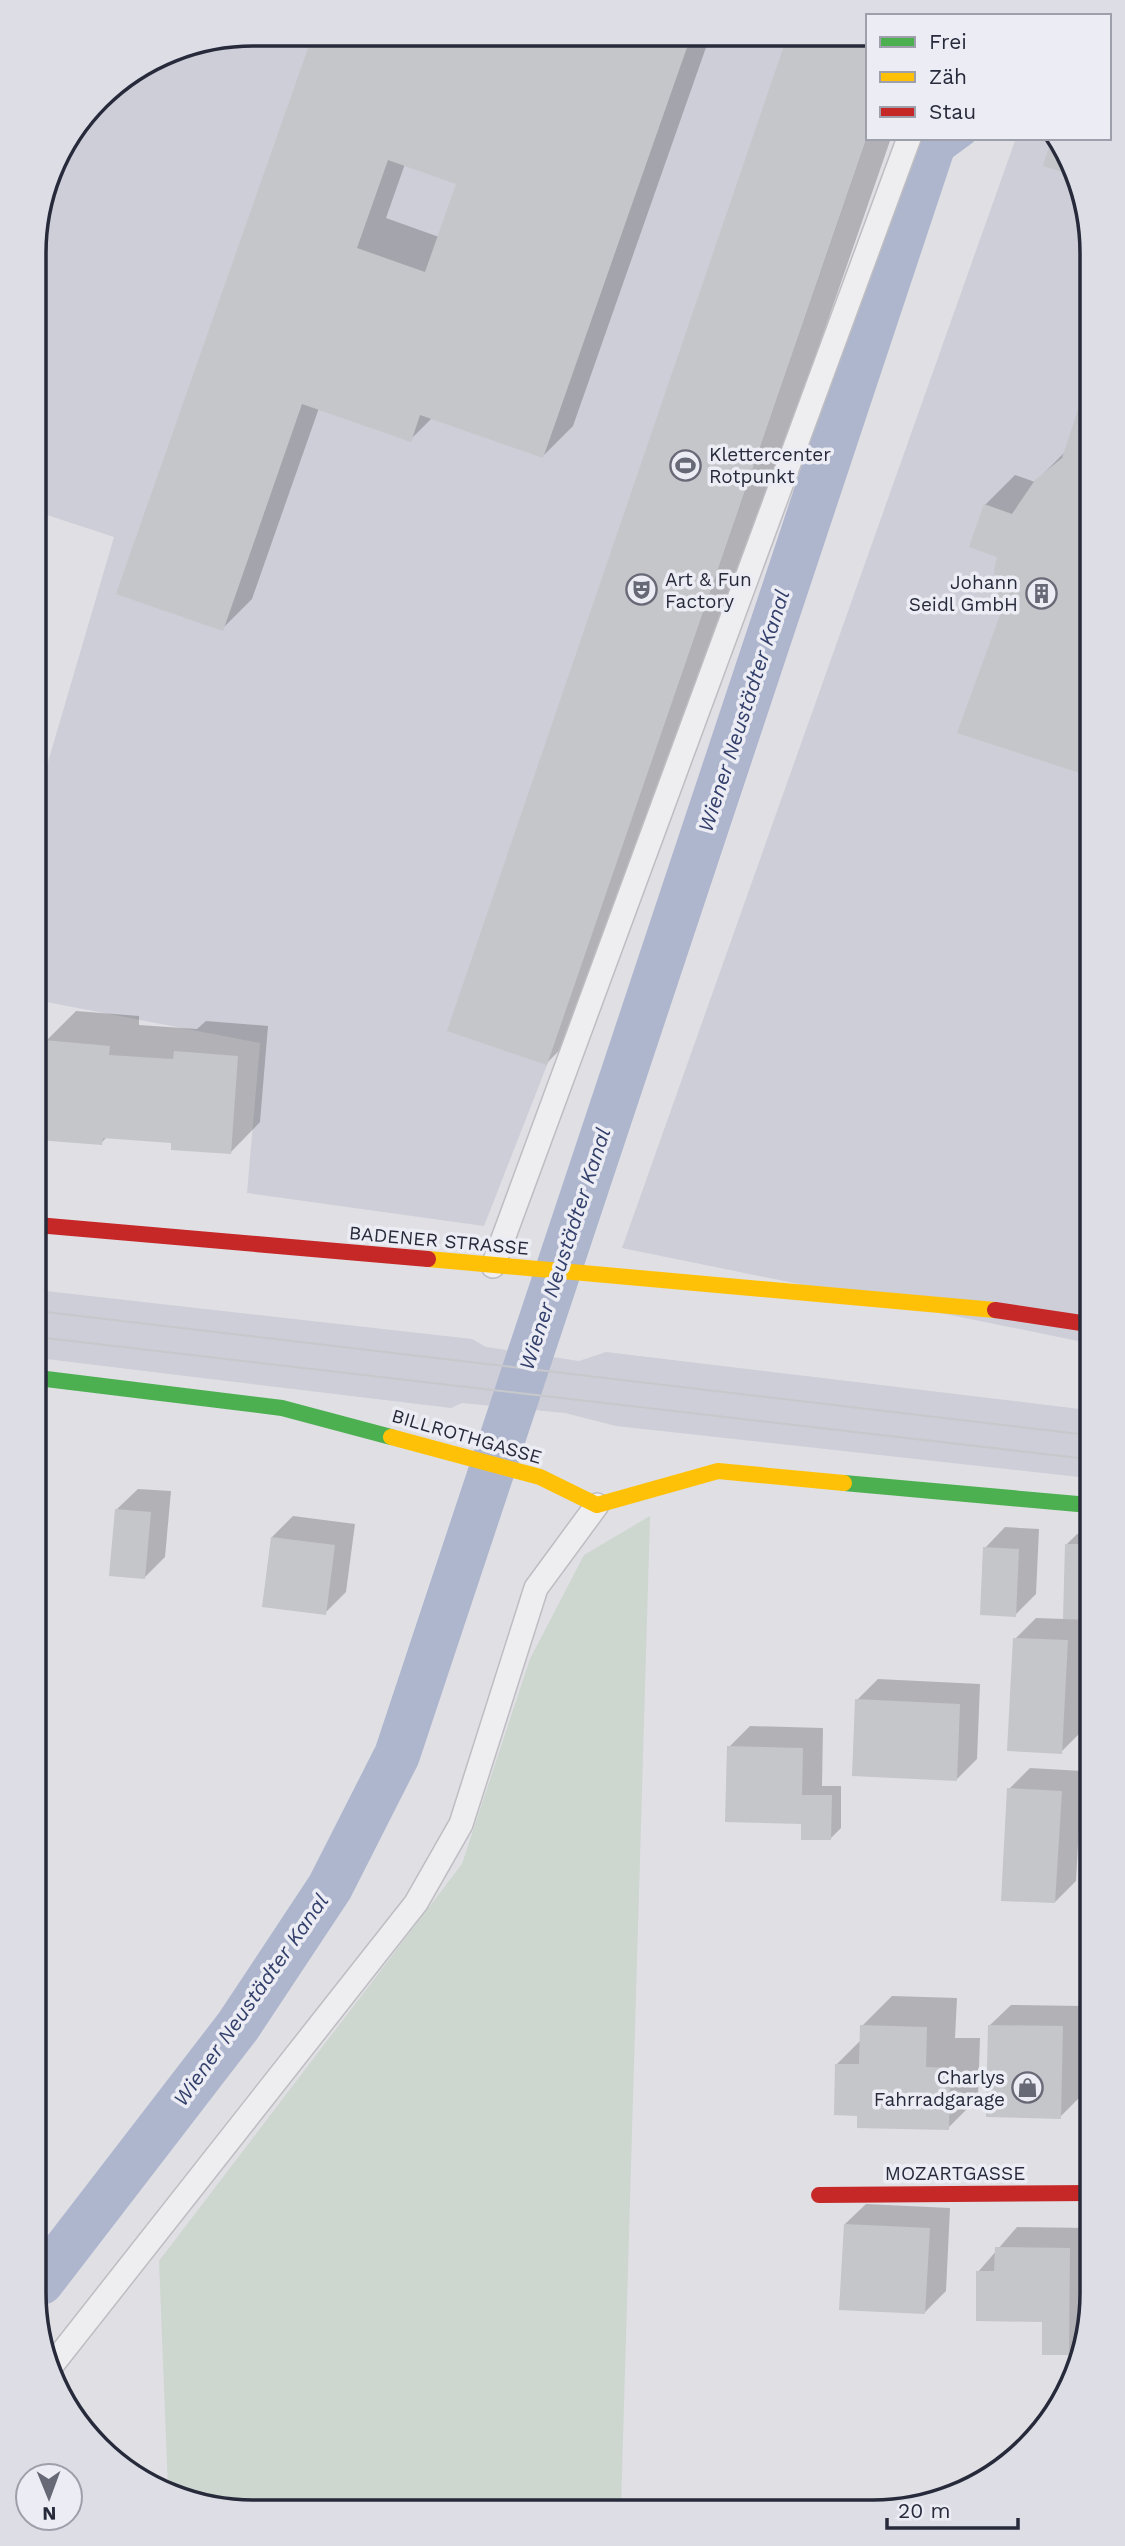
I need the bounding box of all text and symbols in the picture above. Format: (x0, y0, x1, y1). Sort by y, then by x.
legend (866, 14, 1111, 140)
text: Frei (929, 29, 967, 54)
text: Zäh (929, 64, 967, 89)
text: Stau (929, 99, 976, 124)
place label: Klettercenter Rotpunkt (709, 443, 831, 488)
sports icon: Klettercenter Rotpunkt (669, 448, 703, 482)
place label: Art & Fun Factory (665, 568, 752, 613)
place label: Johann Seidl GmbH (909, 571, 1018, 616)
theatre icon: Art & Fun Factory (625, 573, 659, 607)
building icon: Johann Seidl GmbH (1024, 576, 1058, 610)
water label: Wiener Neustädter Kanal (693, 587, 795, 835)
water label: Wiener Neustädter Kanal (514, 1125, 616, 1373)
street label: BADENER STRASSE (348, 1221, 530, 1260)
street label: BILLROTHGASSE (389, 1404, 545, 1469)
water label: Wiener Neustädter Kanal (168, 1889, 333, 2111)
place label: Charlys Fahrradgarage (874, 2066, 1005, 2111)
shop icon: Charlys Fahrradgarage (1011, 2071, 1045, 2105)
street label: MOZARTGASSE (885, 2162, 1025, 2185)
north arrow (14, 2462, 84, 2532)
scale bar (887, 2486, 1018, 2530)
text: 20 m (898, 2498, 950, 2523)
text: N (42, 2502, 57, 2525)

